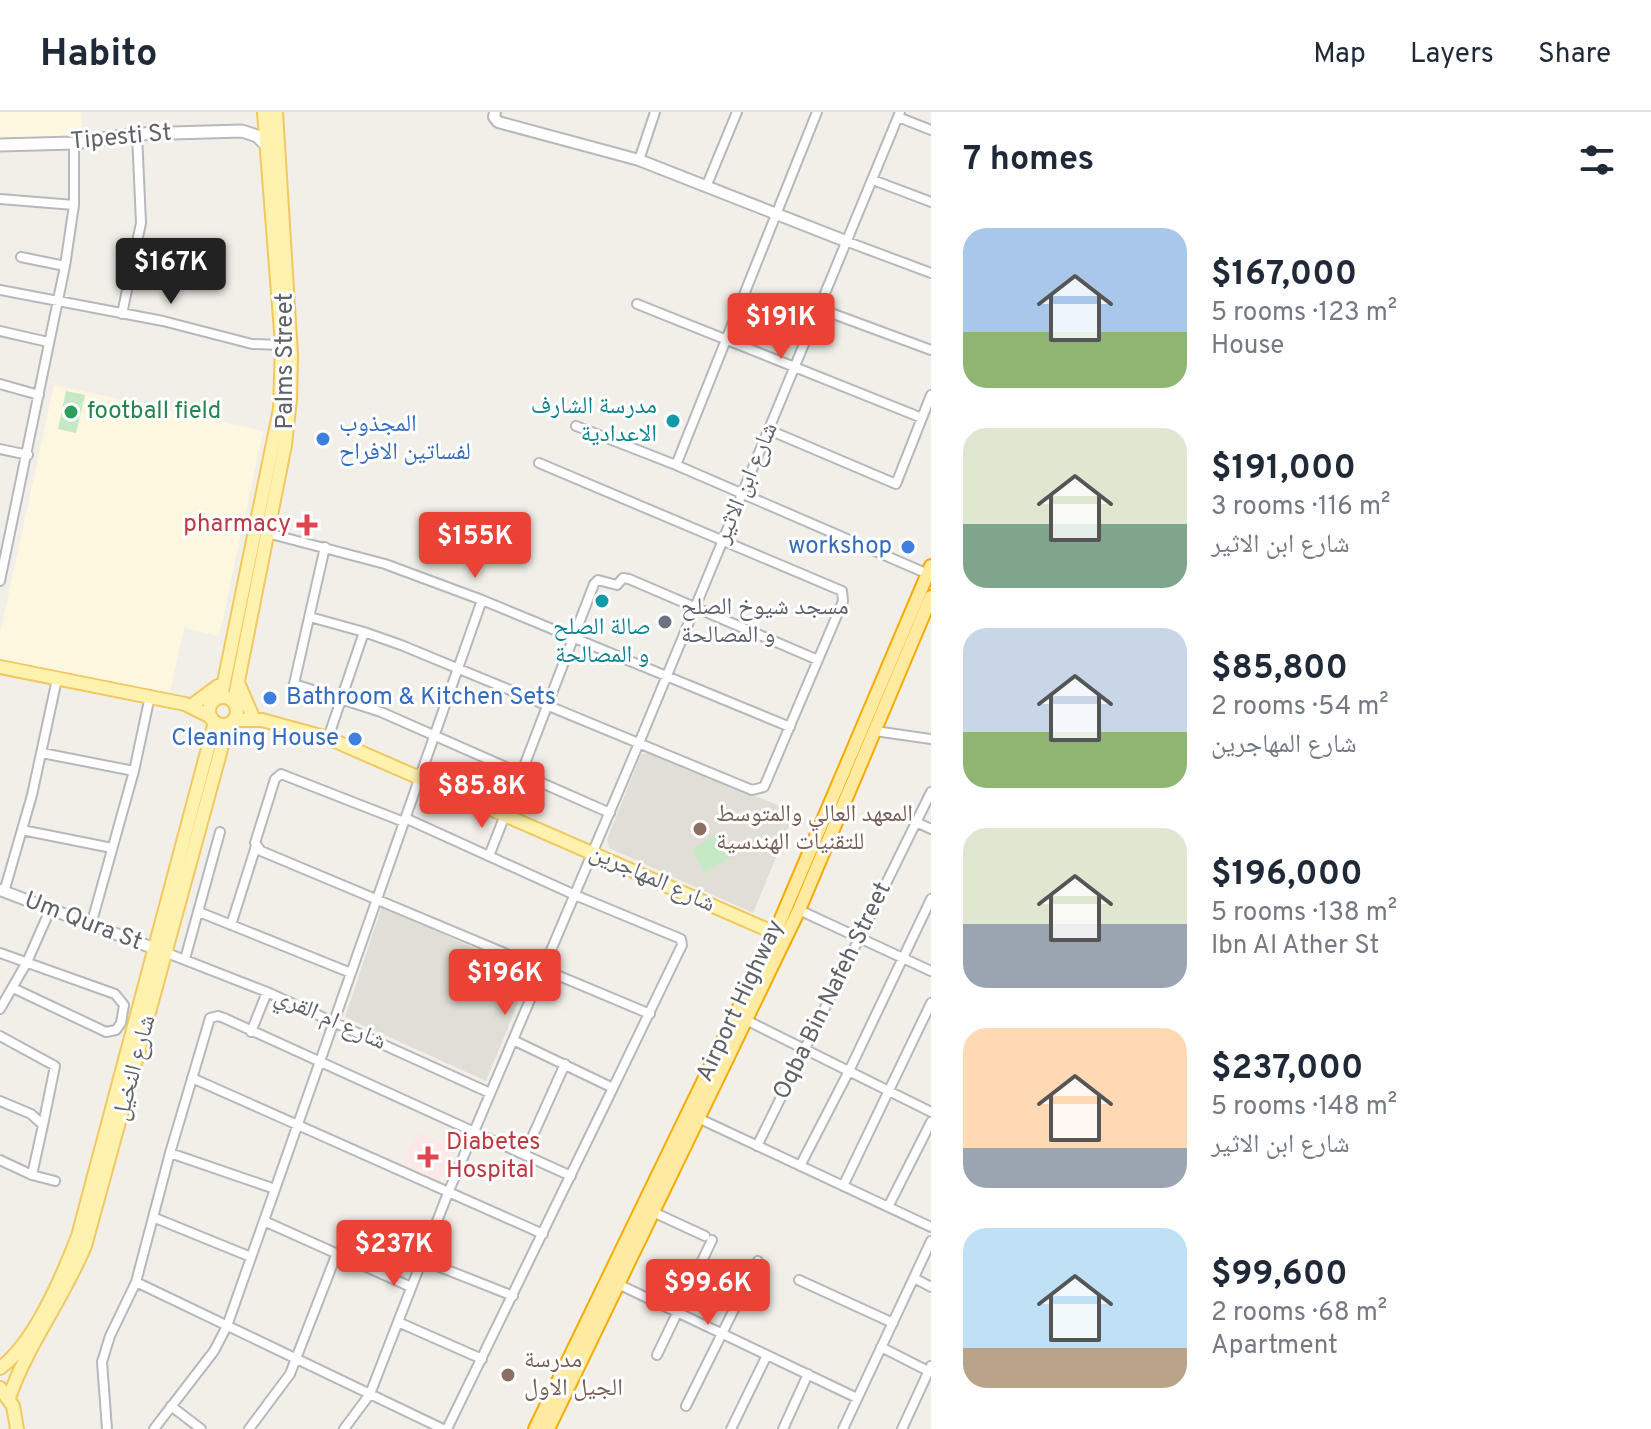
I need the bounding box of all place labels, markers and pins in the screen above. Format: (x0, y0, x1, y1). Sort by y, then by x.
pin: $167K (115, 238, 227, 306)
pin: $191K (725, 293, 837, 361)
place label: مدرسة الشارف الاعدادية (531, 392, 657, 450)
place label: football field (87, 397, 221, 427)
marker: football field (62, 403, 80, 421)
place label: المجذوب لفساتين الافراح (339, 410, 471, 468)
marker: مدرسة الشارف الاعدادية (664, 412, 682, 430)
marker: المجذوب لفساتين الافراح (314, 430, 332, 448)
place label: pharmacy (183, 510, 291, 540)
pin: $155K (419, 512, 531, 580)
marker: pharmacy (298, 516, 316, 534)
place label: workshop (788, 532, 892, 562)
marker: workshop (899, 538, 917, 556)
marker: صالة الصلح و المصالحة (593, 592, 611, 610)
place label: مسجد شيوخ الصلح و المصالحة (681, 593, 849, 651)
place label: صالة الصلح و المصالحة (553, 613, 651, 671)
marker: مسجد شيوخ الصلح و المصالحة (656, 613, 674, 631)
place label: Bathroom & Kitchen Sets (286, 683, 556, 713)
marker: Bathroom & Kitchen Sets (261, 689, 279, 707)
place label: Cleaning House (171, 724, 339, 754)
marker: Cleaning House (346, 730, 364, 748)
pin: $85.8K (417, 762, 547, 830)
place label: المعهد العالي والمتوسط للتقنيات الهندسية (716, 800, 913, 858)
marker: المعهد العالي والمتوسط للتقنيات الهندسية (691, 820, 709, 838)
pin: $196K (449, 949, 561, 1017)
place label: Diabetes Hospital (446, 1128, 540, 1186)
marker: Diabetes Hospital (417, 1146, 439, 1168)
pin: $237K (338, 1220, 450, 1288)
pin: $99.6K (643, 1259, 773, 1327)
place label: مدرسة الجيل الاول (524, 1346, 623, 1404)
marker: مدرسة الجيل الاول (499, 1366, 517, 1384)

